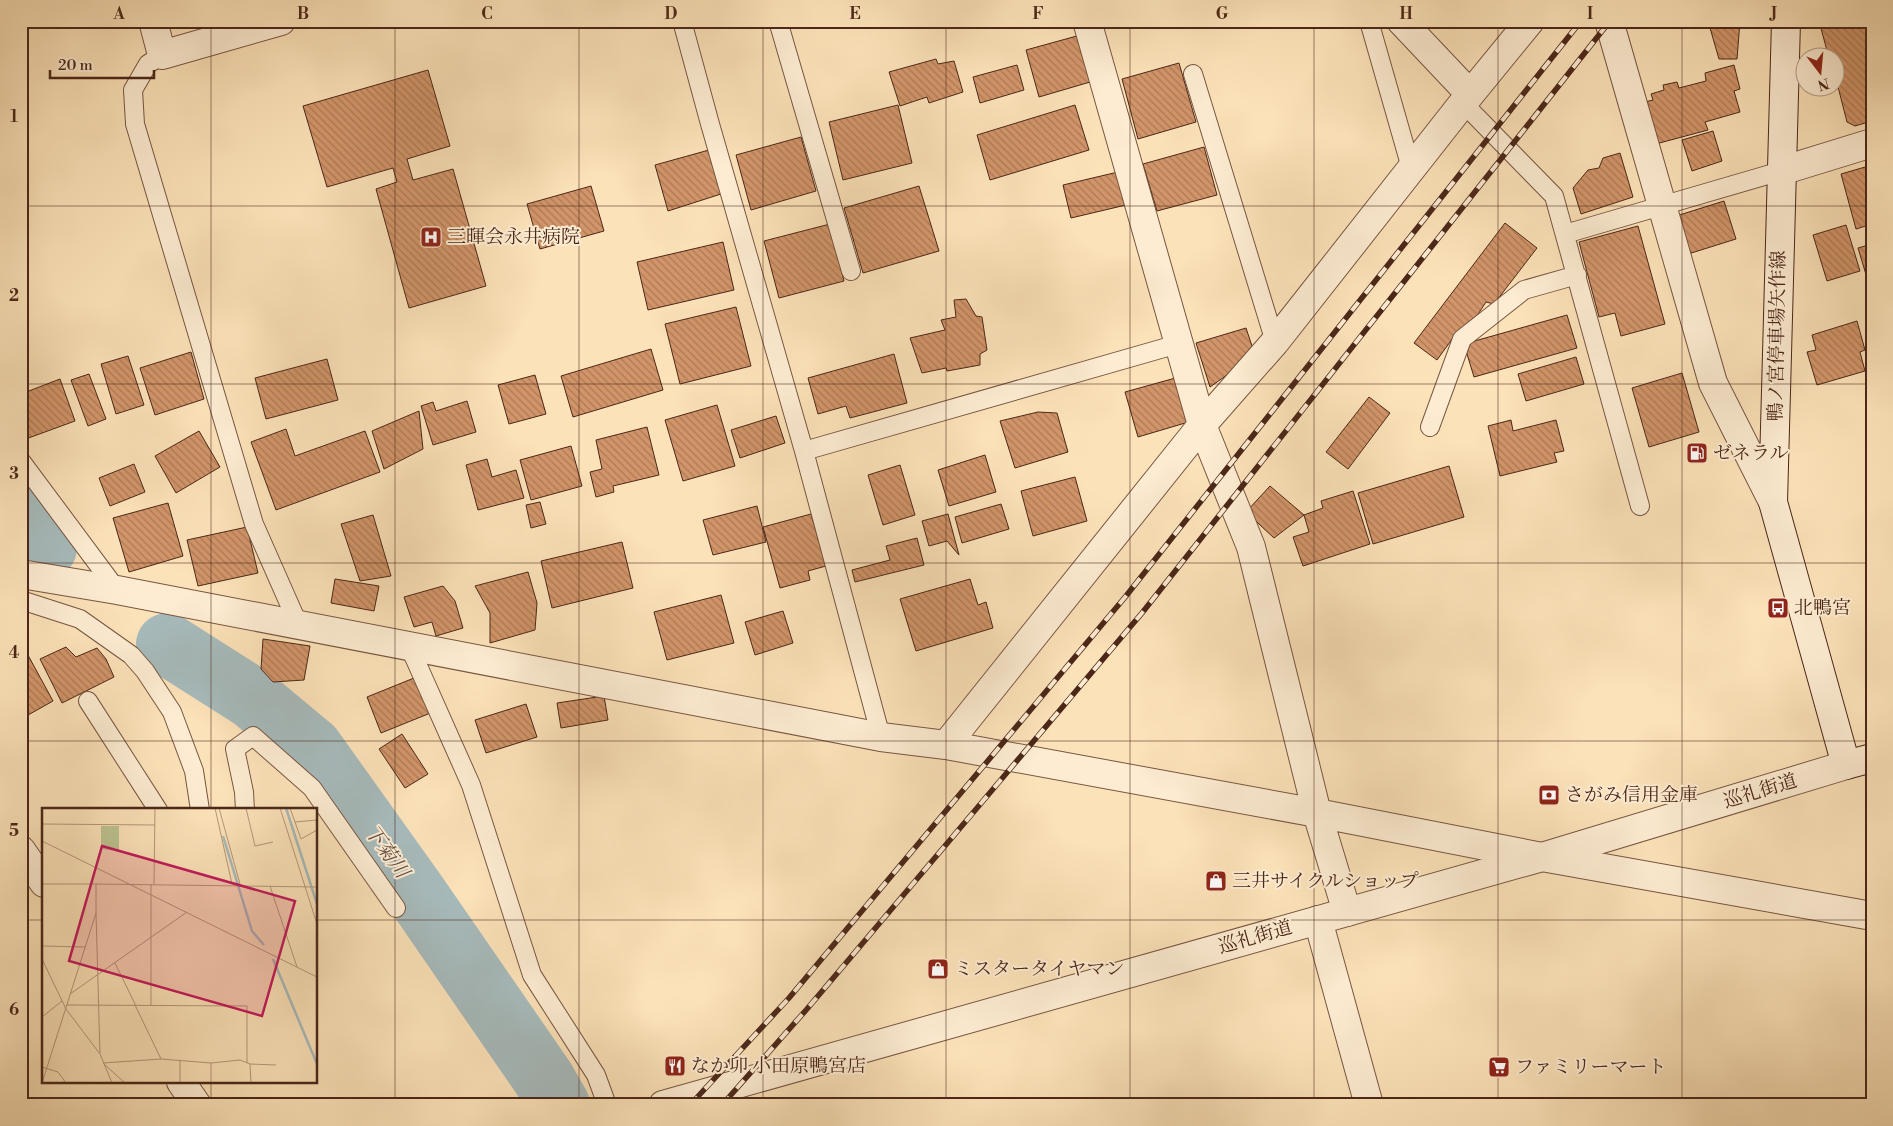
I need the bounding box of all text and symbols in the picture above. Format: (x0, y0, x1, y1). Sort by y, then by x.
text: A (112, 4, 125, 24)
text: B (297, 4, 309, 24)
text: C (481, 4, 493, 24)
text: D (665, 4, 678, 24)
text: E (849, 4, 861, 24)
text: F (1032, 4, 1044, 24)
text: G (1216, 4, 1229, 24)
text: H (1399, 4, 1413, 24)
text: I (1587, 4, 1593, 24)
text: J (1769, 4, 1777, 24)
scale bar (50, 48, 154, 80)
north arrow (1796, 48, 1846, 98)
text: 20 m (58, 56, 93, 75)
text: N (1816, 73, 1831, 94)
text: 1 (10, 107, 18, 127)
hospital icon: 三暉会永井病院 (419, 225, 443, 249)
place label: 三暉会永井病院 (447, 225, 580, 249)
street label: 鴨ノ宮停車場矢作線 (1764, 250, 1790, 422)
text: 2 (9, 286, 19, 306)
fuel station icon: ゼネラル (1685, 441, 1709, 465)
place label: ゼネラル (1713, 441, 1788, 465)
text: 3 (9, 464, 19, 484)
bus stop icon: 北鴨宮 (1766, 596, 1790, 620)
place label: 北鴨宮 (1794, 596, 1851, 620)
text: 4 (9, 643, 20, 663)
street label: 巡礼街道 (1720, 768, 1800, 814)
bank icon: さがみ信用金庫 (1537, 783, 1561, 807)
place label: さがみ信用金庫 (1565, 783, 1698, 807)
inset map (42, 808, 318, 1084)
water label: 下菊川 (358, 820, 415, 885)
text: 5 (9, 821, 19, 841)
shop icon: 三井サイクルショップ (1204, 869, 1228, 893)
place label: 三井サイクルショップ (1232, 869, 1419, 893)
street label: 巡礼街道 (1215, 915, 1295, 959)
shop icon: ミスタータイヤマン (926, 957, 950, 981)
place label: ミスタータイヤマン (954, 957, 1125, 981)
text: 6 (9, 1000, 19, 1020)
restaurant icon: なか卯 小田原鴨宮店 (663, 1054, 687, 1078)
place label: なか卯 小田原鴨宮店 (691, 1054, 866, 1078)
supermarket icon: ファミリーマート (1487, 1055, 1511, 1079)
place label: ファミリーマート (1515, 1055, 1667, 1079)

